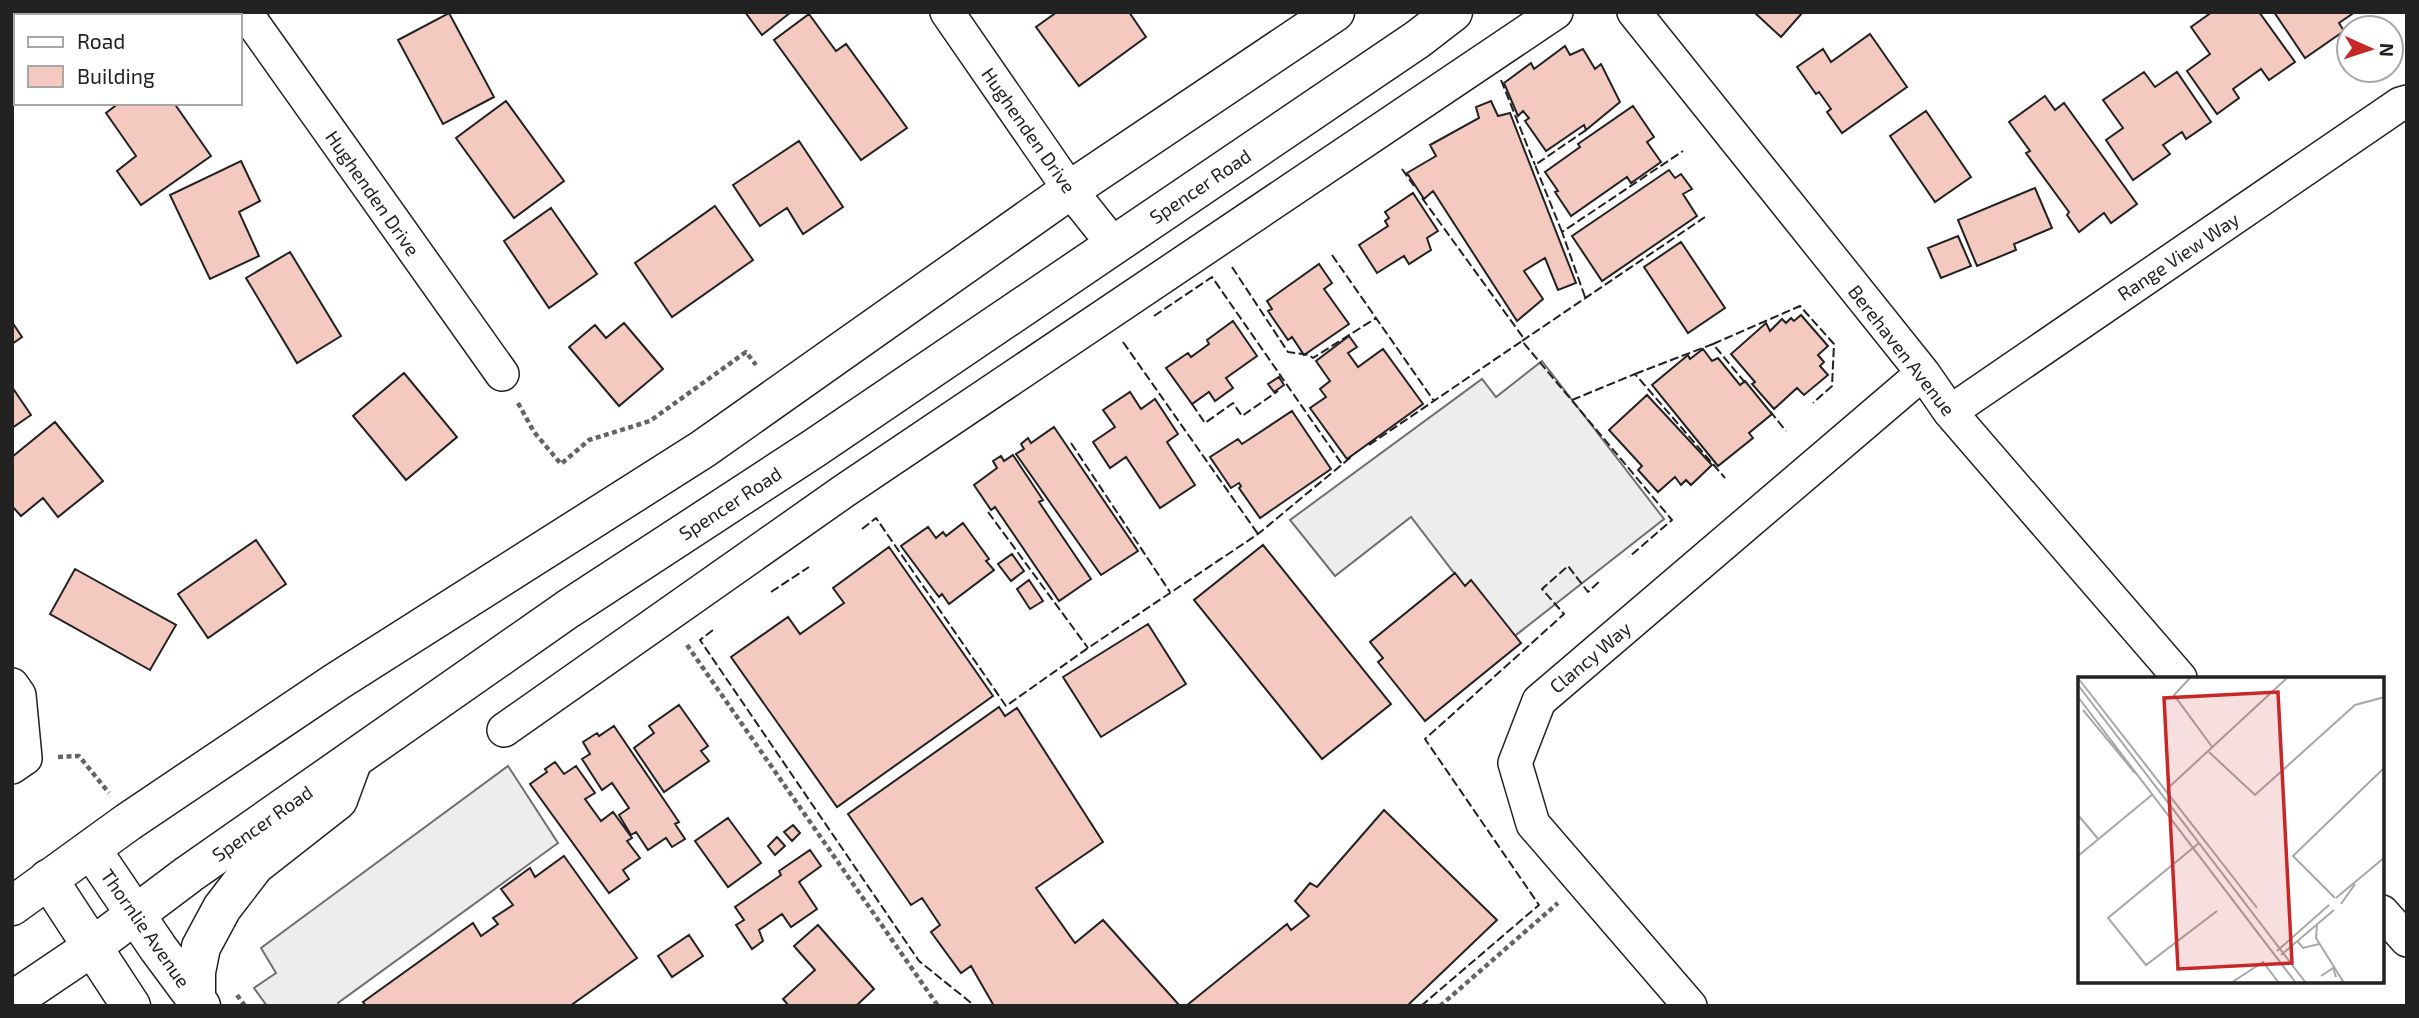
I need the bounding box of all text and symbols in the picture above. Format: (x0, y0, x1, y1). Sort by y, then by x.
legend (14, 14, 242, 105)
north arrow (2335, 14, 2405, 84)
text: Road (77, 28, 125, 53)
text: N (2376, 42, 2399, 57)
text: Building (77, 63, 155, 88)
street label: Hughenden Drive (977, 63, 1081, 197)
street label: Hughenden Drive (321, 126, 425, 260)
street label: Spencer Road (1145, 144, 1255, 228)
street label: Range View Way (2113, 207, 2243, 305)
street label: Berehaven Avenue (1844, 280, 1960, 420)
street label: Spencer Road (674, 461, 786, 545)
street label: Clancy Way (1545, 616, 1635, 698)
inset map (2078, 677, 2384, 983)
street label: Spencer Road (207, 780, 317, 866)
street label: Thornlie Avenue (97, 864, 195, 992)

